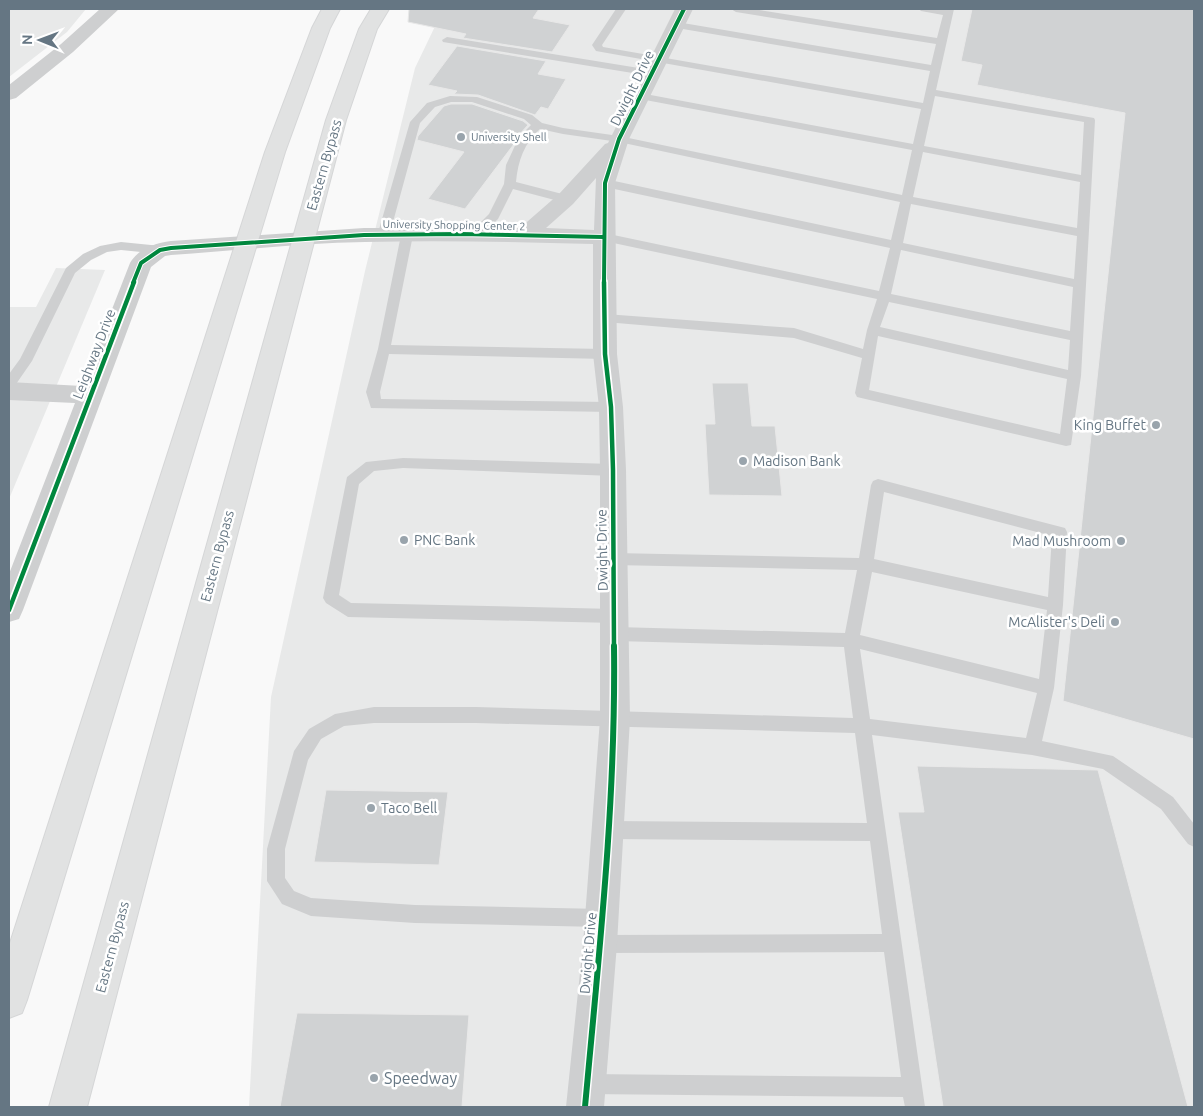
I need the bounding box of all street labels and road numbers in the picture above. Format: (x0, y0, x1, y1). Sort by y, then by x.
street label: Dwight Drive (607, 48, 657, 128)
street label: Eastern Bypass (303, 118, 345, 212)
street label: University Shopping Center 2 (382, 218, 526, 232)
street label: Leighway Drive (69, 307, 119, 401)
street label: Eastern Bypass (197, 509, 237, 603)
street label: Dwight Drive (593, 509, 611, 591)
street label: Eastern Bypass (92, 900, 132, 994)
street label: Dwight Drive (576, 911, 600, 995)

